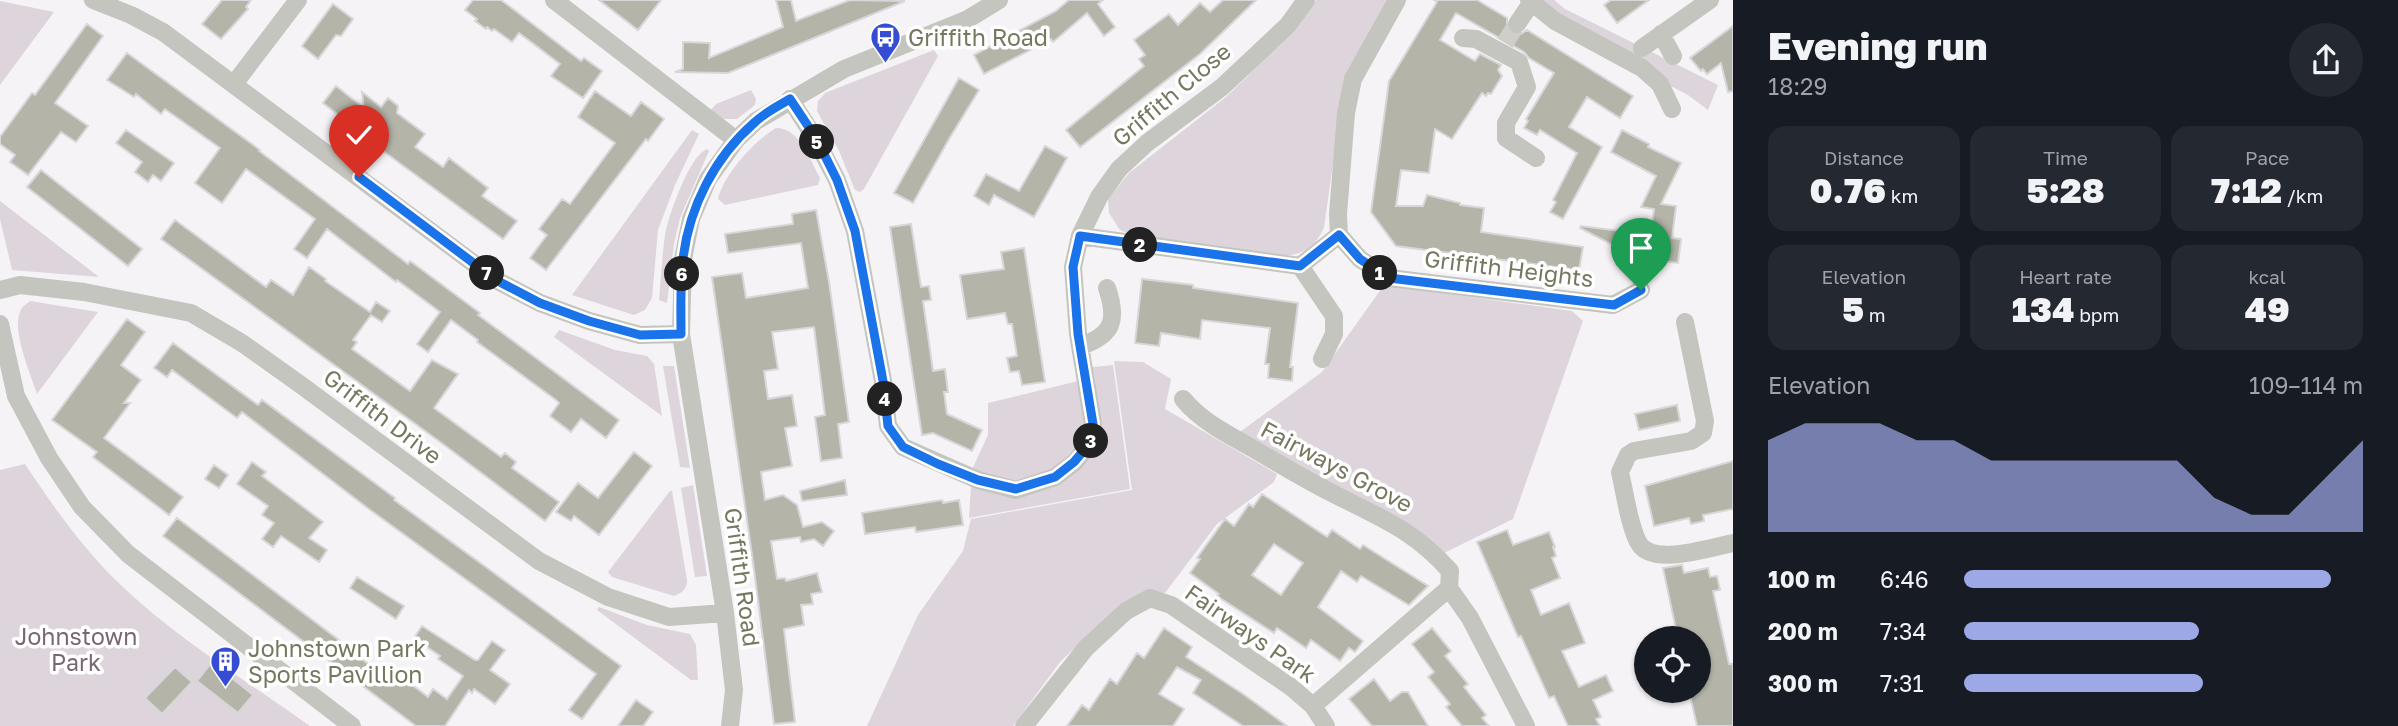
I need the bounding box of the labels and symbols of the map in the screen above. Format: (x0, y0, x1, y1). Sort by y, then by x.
bus stop icon: Griffith Road (868, 20, 902, 64)
place label: Griffith Road (908, 23, 1048, 51)
street label: Griffith Close (1106, 36, 1236, 152)
pin (329, 105, 389, 177)
pin: 5 (800, 124, 834, 160)
pin (1611, 218, 1671, 290)
pin: 2 (1122, 228, 1158, 262)
street label: Griffith Heights (1423, 244, 1595, 292)
pin: 7 (470, 256, 504, 290)
pin: 6 (664, 256, 700, 292)
pin: 1 (1362, 256, 1398, 290)
street label: Griffith Drive (318, 363, 448, 469)
pin: 4 (868, 382, 903, 416)
street label: Fairways Grove (1257, 414, 1417, 518)
pin: 3 (1074, 424, 1108, 458)
street label: Griffith Road (719, 506, 767, 648)
street label: Fairways Park (1180, 578, 1322, 688)
park label: Johnstown Park (15, 622, 137, 676)
place label: Johnstown Park Sports Pavillion (248, 634, 426, 688)
building icon: Johnstown Park Sports Pavillion (208, 644, 242, 688)

